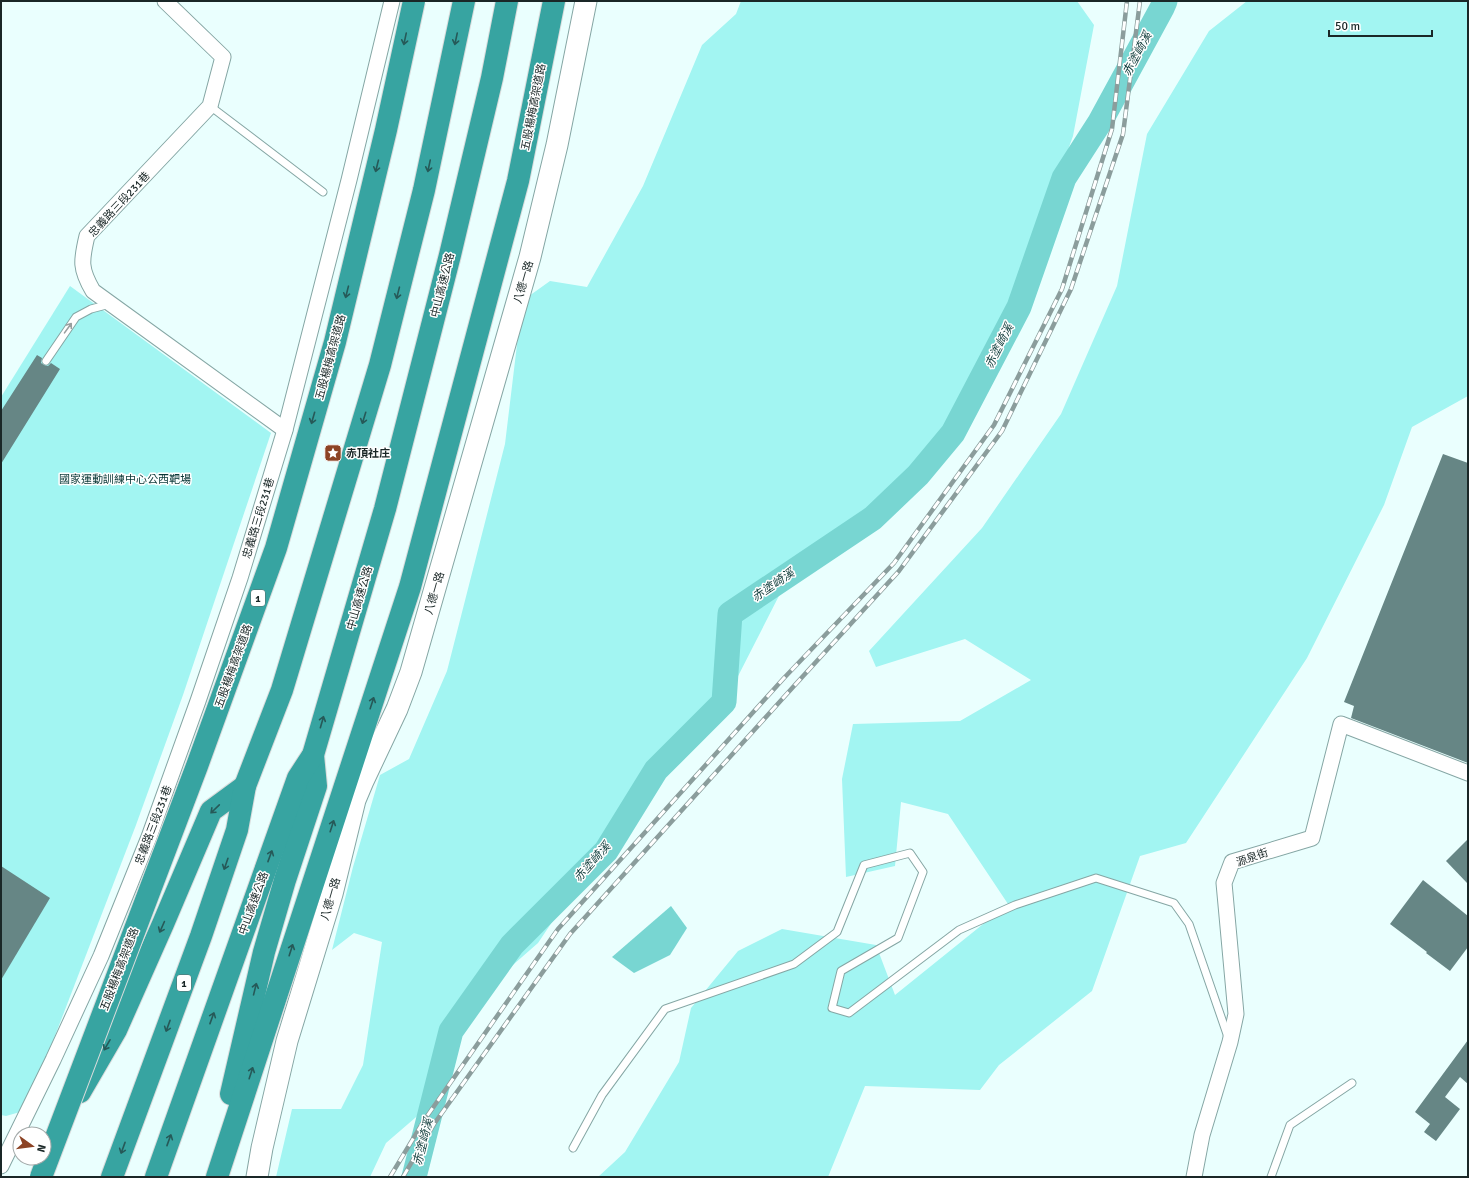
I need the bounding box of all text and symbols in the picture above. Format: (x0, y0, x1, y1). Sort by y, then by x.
scale bar (1329, 12, 1432, 38)
text: 50 m (1335, 19, 1360, 34)
water label: 赤塗崎溪 (1120, 28, 1156, 79)
one-way arrow (401, 32, 409, 45)
one-way arrow (452, 32, 460, 45)
street label: 五股楊梅高架道路 (519, 63, 548, 152)
one-way arrow (373, 159, 381, 172)
one-way arrow (425, 160, 433, 173)
street label: 忠義路三段231巷 (86, 169, 153, 239)
street label: 中山高速公路 (428, 252, 457, 319)
street label: 八德一路 (511, 259, 536, 305)
one-way arrow (342, 286, 350, 299)
one-way arrow (394, 286, 401, 299)
street label: 五股楊梅高架道路 (313, 313, 348, 401)
water label: 赤塗崎溪 (982, 320, 1018, 371)
one-way arrow (64, 323, 72, 334)
one-way arrow (309, 411, 316, 424)
one-way arrow (360, 411, 367, 424)
place icon: 赤頂社庄 (323, 443, 343, 463)
place label: 赤頂社庄 (346, 447, 390, 460)
park label: 國家運動訓練中心公西靶場 (59, 473, 191, 486)
street label: 忠義路三段231巷 (240, 476, 277, 560)
street label: 中山高速公路 (344, 565, 375, 632)
water label: 赤塗崎溪 (749, 565, 799, 605)
street label: 八德一路 (422, 570, 447, 616)
road number: 1 (251, 590, 265, 606)
street label: 五股楊梅高架道路 (212, 623, 255, 710)
one-way arrow (369, 697, 376, 710)
one-way arrow (319, 716, 326, 729)
street label: 忠義路三段231巷 (132, 784, 175, 867)
one-way arrow (210, 805, 220, 814)
one-way arrow (328, 821, 336, 833)
water label: 赤塗崎溪 (571, 838, 615, 885)
street label: 源泉街 (1234, 846, 1270, 869)
one-way arrow (267, 849, 274, 862)
one-way arrow (221, 858, 229, 870)
street label: 中山高速公路 (236, 870, 271, 936)
street label: 八德一路 (318, 876, 343, 922)
one-way arrow (158, 921, 165, 933)
street label: 五股楊梅高架道路 (98, 926, 141, 1013)
one-way arrow (288, 944, 295, 957)
road number: 1 (177, 975, 191, 991)
one-way arrow (252, 982, 259, 995)
one-way arrow (209, 1012, 217, 1024)
one-way arrow (163, 1020, 171, 1032)
one-way arrow (102, 1039, 110, 1051)
one-way arrow (247, 1068, 255, 1080)
water label: 赤塗崎溪 (410, 1115, 437, 1167)
north arrow (12, 1126, 52, 1166)
one-way arrow (165, 1135, 173, 1147)
one-way arrow (118, 1142, 126, 1154)
text: N (34, 1143, 48, 1154)

